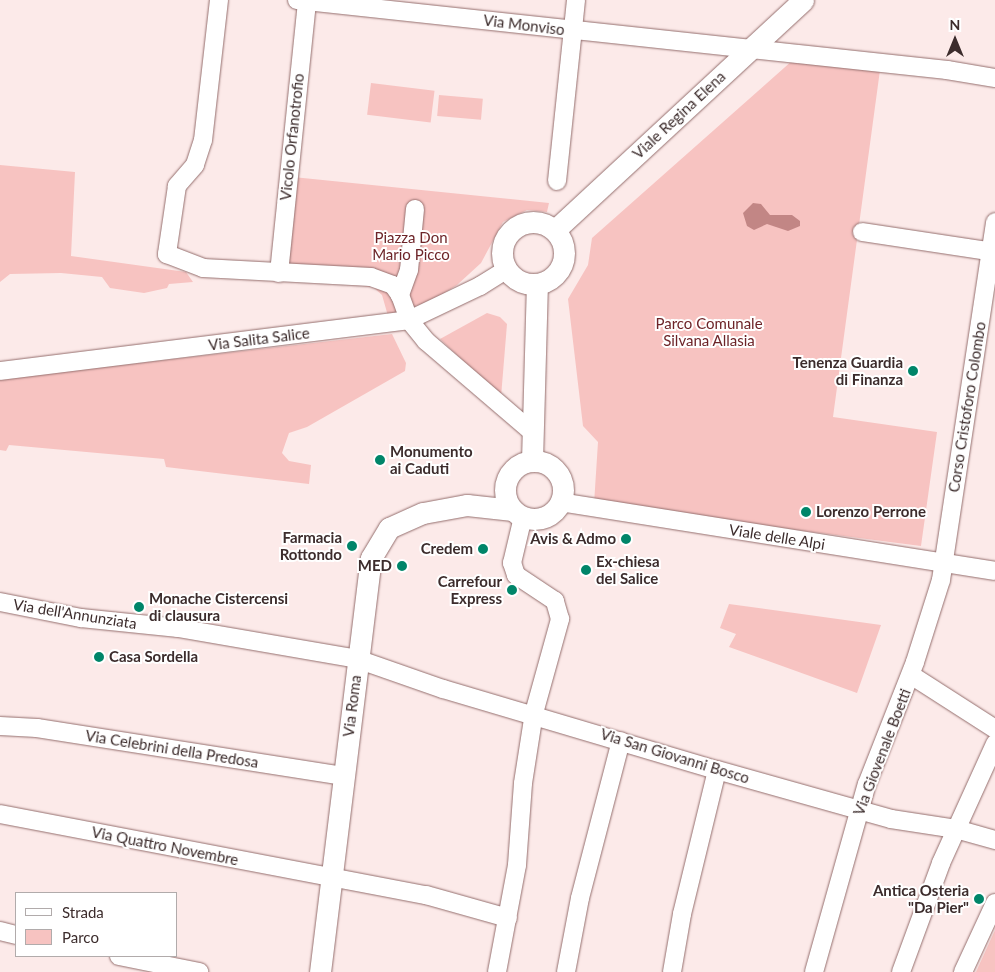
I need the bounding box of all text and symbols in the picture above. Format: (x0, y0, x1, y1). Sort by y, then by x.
street label: Via Monviso (482, 11, 566, 39)
north arrow (930, 15, 980, 65)
text: N (950, 16, 960, 33)
street label: Viale Regina Elena (629, 67, 729, 163)
street label: Vicolo Orfanotrofio (276, 72, 308, 202)
park label: Piazza Don Mario Picco (372, 228, 450, 263)
park label: Parco Comunale Silvana Allasia (655, 314, 763, 349)
street label: Corso Cristoforo Colombo (945, 320, 989, 494)
street label: Via Salita Salice (207, 324, 311, 354)
place label: Tenenza Guardia di Finanza (793, 353, 903, 388)
marker: Tenenza Guardia di Finanza (907, 365, 919, 377)
place label: Monumento ai Caduti (390, 442, 473, 477)
marker: Monumento ai Caduti (374, 454, 386, 466)
place label: Lorenzo Perrone (816, 503, 926, 521)
marker: Lorenzo Perrone (800, 506, 812, 518)
street label: Viale delle Alpi (728, 520, 826, 554)
place label: Farmacia Rottondo (280, 528, 342, 563)
place label: Avis & Admo (530, 530, 616, 548)
marker: Avis & Admo (620, 533, 632, 545)
marker: Farmacia Rottondo (346, 540, 358, 552)
place label: Credem (421, 540, 473, 558)
marker: Credem (477, 543, 489, 555)
place label: Ex-chiesa del Salice (596, 552, 660, 587)
place label: MED (358, 557, 392, 575)
marker: MED (396, 560, 408, 572)
marker: Ex-chiesa del Salice (580, 564, 592, 576)
place label: Carrefour Express (438, 572, 502, 607)
marker: Carrefour Express (506, 584, 518, 596)
place label: Monache Cistercensi di clausura (149, 589, 288, 624)
street label: Via dell'Annunziata (12, 595, 138, 633)
marker: Monache Cistercensi di clausura (133, 601, 145, 613)
place label: Casa Sordella (109, 648, 198, 666)
marker: Casa Sordella (93, 651, 105, 663)
street label: Via Roma (339, 674, 365, 738)
street label: Via Giovenale Boetti (850, 686, 914, 818)
street label: Via San Giovanni Bosco (598, 725, 752, 787)
street label: Via Celebrini della Predosa (84, 726, 260, 772)
street label: Via Quattro Novembre (90, 823, 240, 869)
place label: Antica Osteria "Da Pier" (873, 881, 969, 916)
legend (15, 892, 178, 957)
marker: Antica Osteria "Da Pier" (973, 893, 985, 905)
text: Strada (62, 903, 104, 921)
text: Parco (62, 928, 99, 946)

